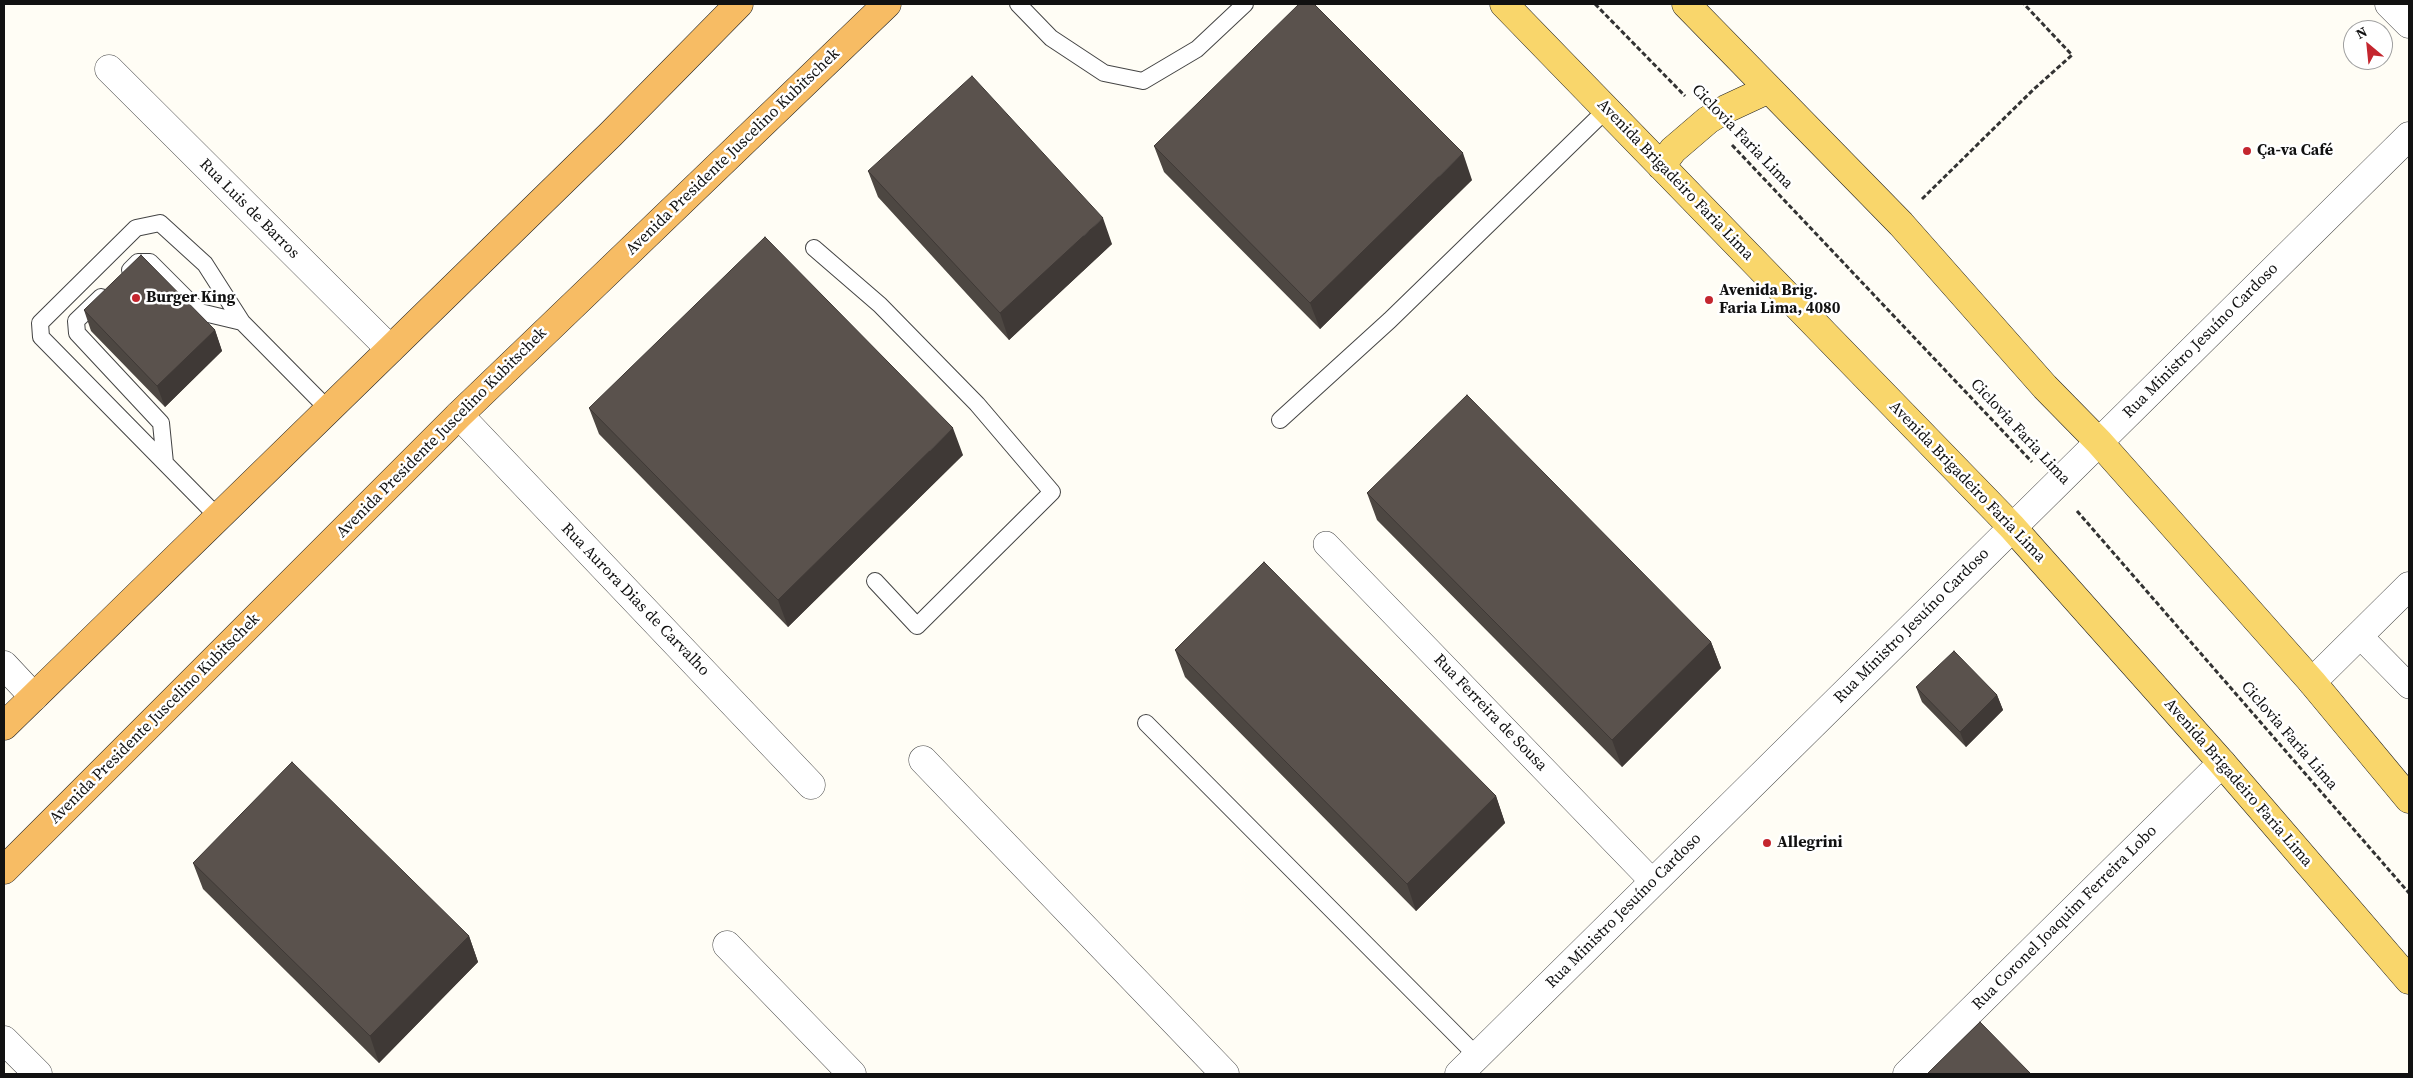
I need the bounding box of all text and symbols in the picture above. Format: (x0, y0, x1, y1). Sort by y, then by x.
north arrow (2343, 20, 2393, 70)
text: N (2352, 21, 2371, 44)
street label: Avenida Presidente Juscelino Kubitschek (622, 44, 844, 260)
street label: Ciclovia Faria Lima (1687, 81, 1797, 193)
street label: Avenida Brigadeiro Faria Lima (1593, 95, 1757, 265)
place label: Ça-va Café (2257, 141, 2333, 161)
marker: Ça-va Café (2241, 145, 2253, 157)
street label: Rua Luis de Barros (195, 155, 303, 263)
street label: Rua Ministro Jesuíno Cardoso (2119, 259, 2283, 423)
place label: Avenida Brig. Faria Lima, 4080 (1719, 281, 1840, 319)
place label: Burger King (146, 288, 235, 308)
marker: Burger King (130, 292, 142, 304)
marker: Avenida Brig. Faria Lima, 4080 (1703, 294, 1715, 306)
street label: Avenida Presidente Juscelino Kubitschek (333, 324, 551, 542)
street label: Ciclovia Faria Lima (1966, 375, 2074, 489)
street label: Avenida Brigadeiro Faria Lima (1885, 397, 2049, 567)
street label: Rua Aurora Dias de Carvalho (557, 520, 713, 680)
street label: Rua Ministro Jesuíno Cardoso (1830, 544, 1994, 708)
street label: Avenida Presidente Juscelino Kubitschek (46, 610, 264, 828)
street label: Rua Ferreira de Sousa (1429, 651, 1551, 775)
street label: Ciclovia Faria Lima (2237, 678, 2341, 794)
street label: Avenida Brigadeiro Faria Lima (2160, 695, 2316, 871)
street label: Rua Coronel Joaquim Ferreira Lobo (1969, 822, 2161, 1014)
street label: Rua Ministro Jesuíno Cardoso (1542, 829, 1706, 993)
place label: Allegrini (1777, 833, 1843, 853)
marker: Allegrini (1761, 837, 1773, 849)

